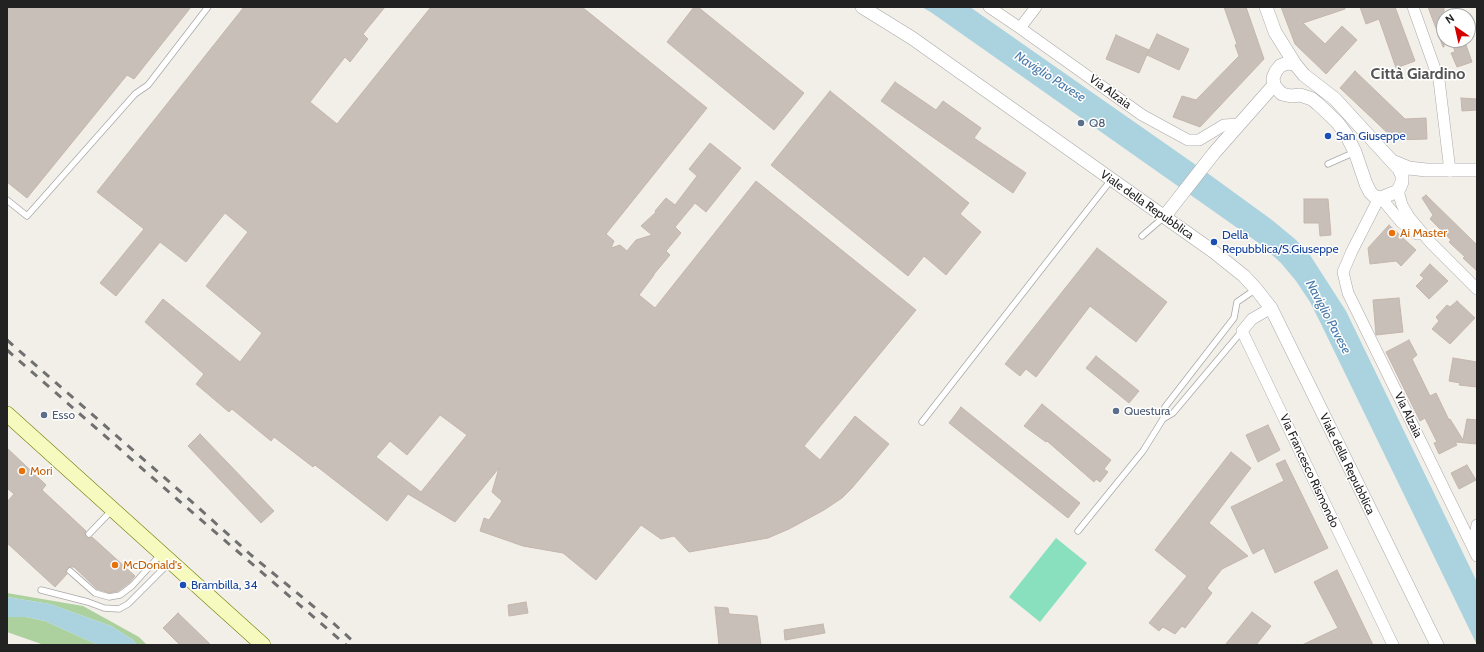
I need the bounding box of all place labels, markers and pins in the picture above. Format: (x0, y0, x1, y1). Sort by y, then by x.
place label: Q8 (1089, 116, 1106, 130)
marker: Q8 (1076, 118, 1086, 128)
place label: San Giuseppe (1336, 129, 1406, 143)
marker: San Giuseppe (1323, 131, 1333, 141)
place label: Ai Master (1400, 226, 1447, 240)
place label: Della Repubblica/S.Giuseppe (1222, 228, 1339, 256)
marker: Ai Master (1387, 228, 1397, 238)
marker: Della Repubblica/S.Giuseppe (1209, 237, 1219, 247)
place label: Questura (1124, 404, 1170, 418)
marker: Questura (1111, 406, 1121, 416)
place label: Esso (52, 408, 75, 422)
marker: Esso (39, 410, 49, 420)
place label: Mori (30, 464, 53, 478)
marker: Mori (17, 466, 27, 476)
place label: McDonald's (123, 558, 182, 572)
marker: McDonald's (110, 560, 120, 570)
place label: Brambilla, 34 (191, 578, 257, 592)
marker: Brambilla, 34 (178, 580, 188, 590)

